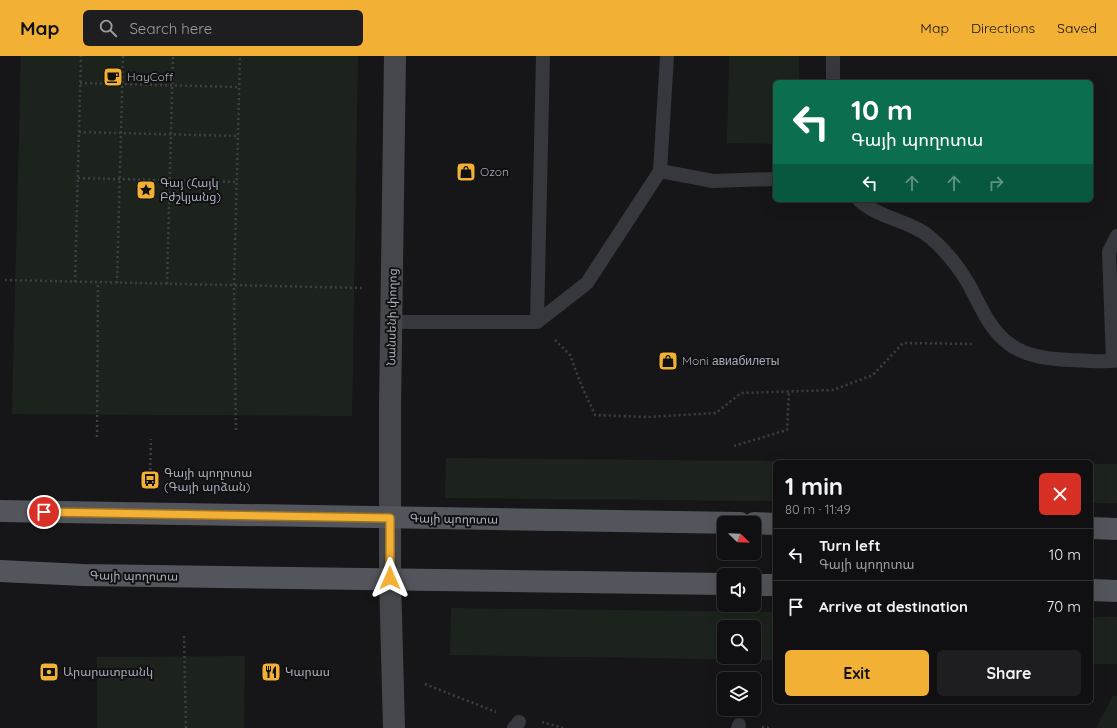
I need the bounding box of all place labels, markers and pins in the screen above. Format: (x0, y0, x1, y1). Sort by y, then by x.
cafe icon: HayCoff (102, 66, 124, 88)
place label: HayCoff (127, 69, 174, 84)
shop icon: Ozon (455, 161, 477, 183)
place label: Ozon (480, 164, 509, 179)
place label: Գայ (Հայկ Բժշկյանց) (160, 175, 221, 204)
place icon: Գայ (Հայկ Բժշկյանց) (135, 179, 157, 201)
shop icon: Moni авиабилеты (657, 350, 679, 372)
place label: Moni авиабилеты (682, 353, 779, 368)
place label: Գայի պողոտա (Գայի արձան) (164, 465, 252, 494)
bus stop icon: Գայի պողոտա (Գայի արձան) (139, 469, 161, 491)
pin (27, 495, 61, 529)
bank icon: Արարատբանկ (38, 661, 60, 683)
restaurant icon: Կարաս (260, 661, 282, 683)
place label: Արարատբանկ (63, 664, 153, 679)
place label: Կարաս (285, 664, 330, 679)

